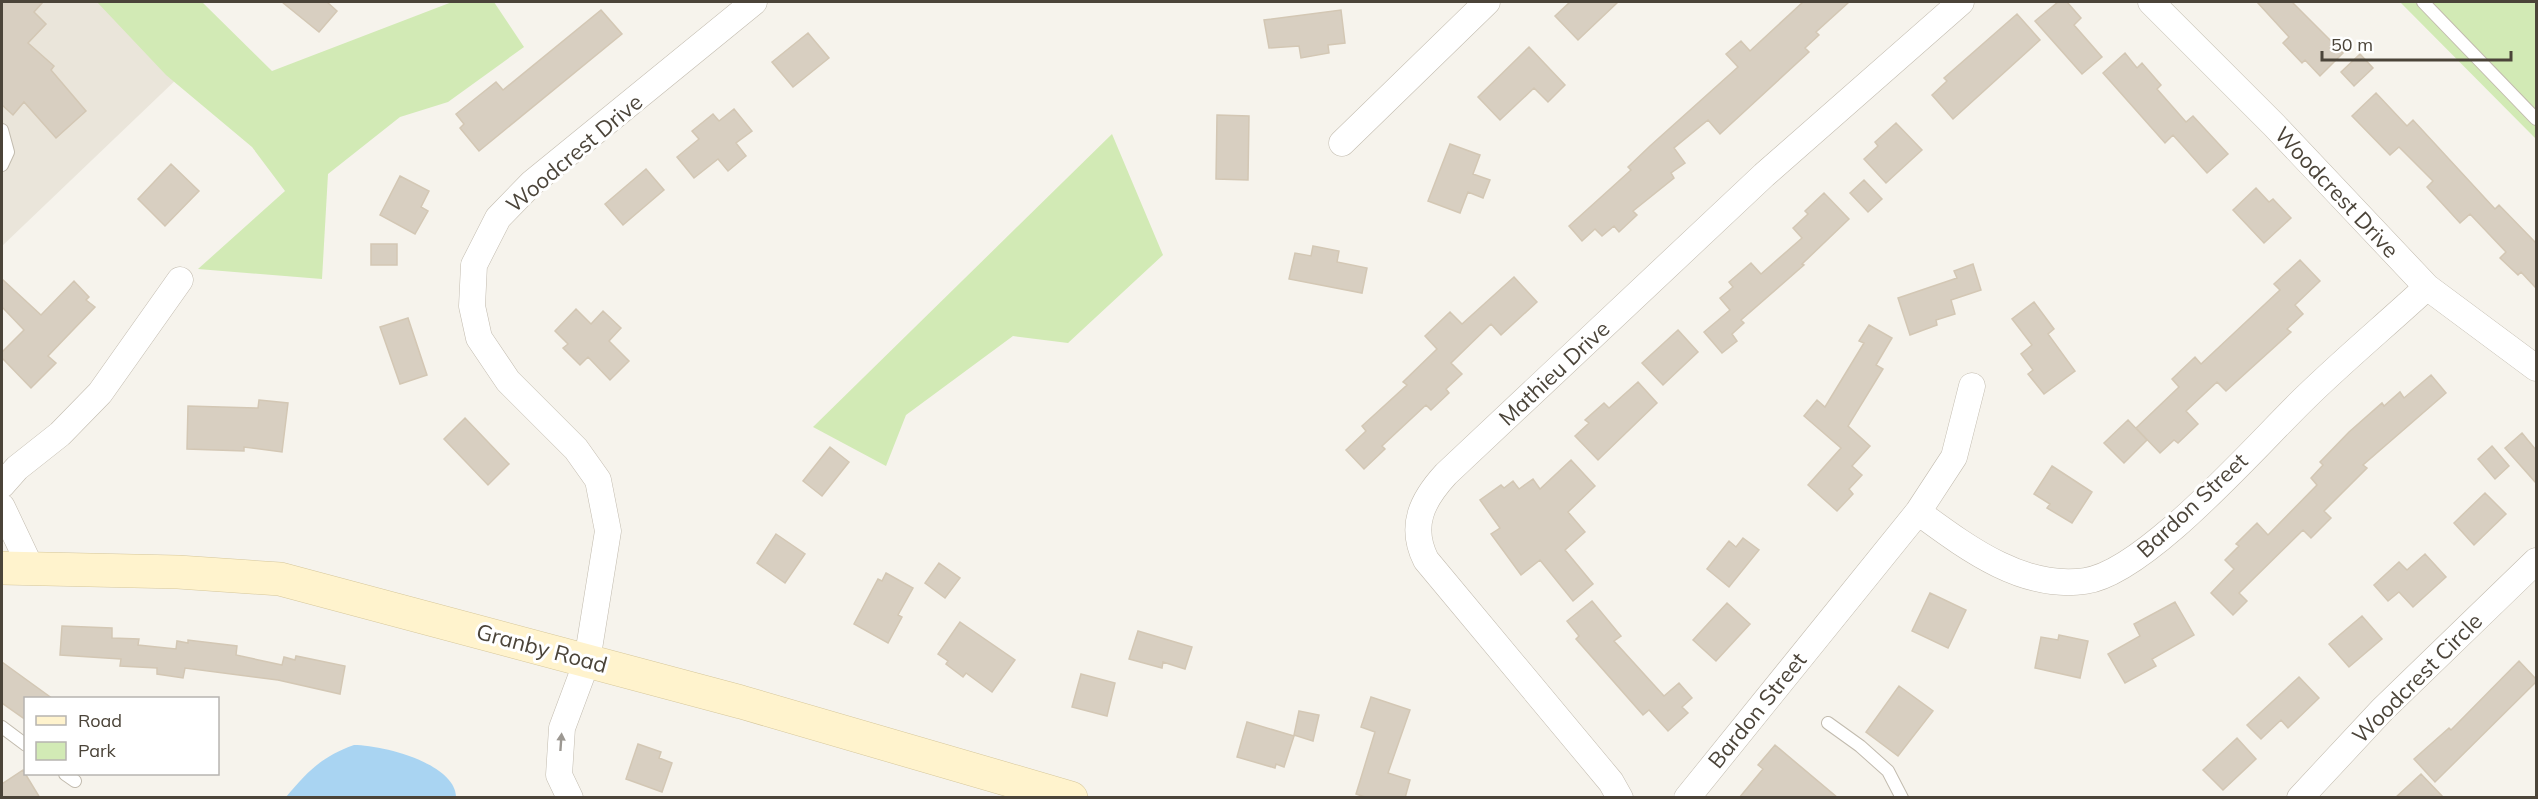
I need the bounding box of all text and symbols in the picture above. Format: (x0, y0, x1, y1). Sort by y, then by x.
scale bar (2322, 24, 2511, 62)
text: 50 m (2331, 33, 2373, 56)
street label: Woodcrest Drive (500, 88, 648, 218)
street label: Woodcrest Drive (2269, 120, 2405, 264)
street label: Mathieu Drive (1493, 315, 1615, 431)
street label: Bardon Street (2131, 446, 2253, 563)
street label: Woodcrest Circle (2346, 607, 2488, 749)
street label: Granby Road (473, 617, 611, 679)
street label: Bardon Street (1702, 646, 1813, 774)
legend (24, 697, 219, 775)
text: Road (78, 709, 122, 732)
one-way arrow (556, 732, 566, 751)
text: Park (78, 739, 117, 762)

